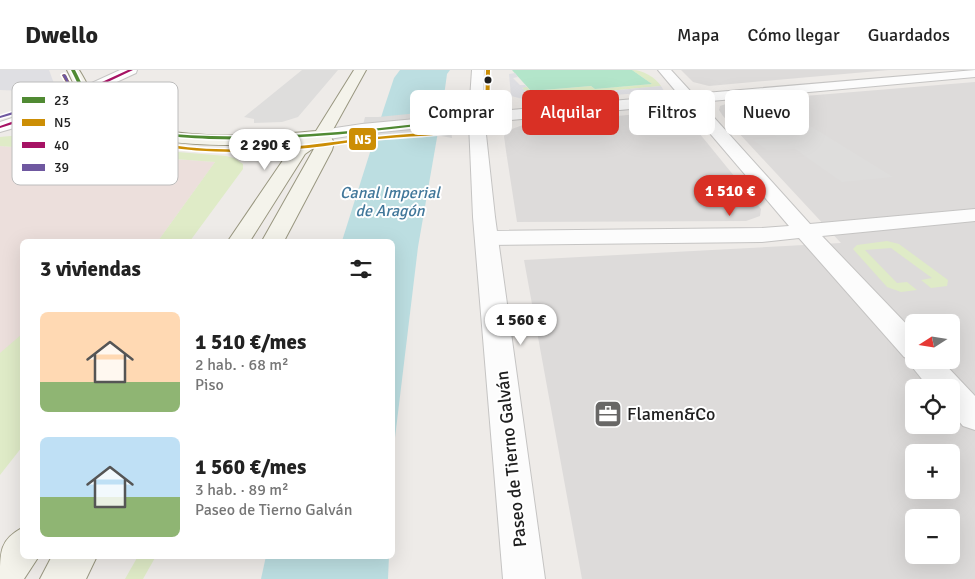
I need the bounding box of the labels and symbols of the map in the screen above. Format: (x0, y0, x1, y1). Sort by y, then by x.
unlabelled marker (483, 75, 493, 85)
legend (12, 82, 178, 185)
text: 23 (54, 92, 69, 109)
text: N5 (54, 114, 71, 131)
line badge: N5 (348, 127, 377, 151)
pin: 2 290 € (219, 128, 311, 171)
text: N5 (354, 131, 372, 148)
text: 40 (54, 137, 69, 154)
text: 39 (54, 159, 69, 176)
pin: 1 510 € (684, 174, 776, 217)
water label: Canal Imperial de Aragón (340, 183, 441, 221)
pin: 1 560 € (475, 304, 567, 346)
north arrow (905, 314, 960, 369)
street label: Paseo de Tierno Galván (491, 370, 531, 548)
office icon: Flamen&Co (593, 399, 623, 429)
place label: Flamen&Co (627, 403, 715, 425)

